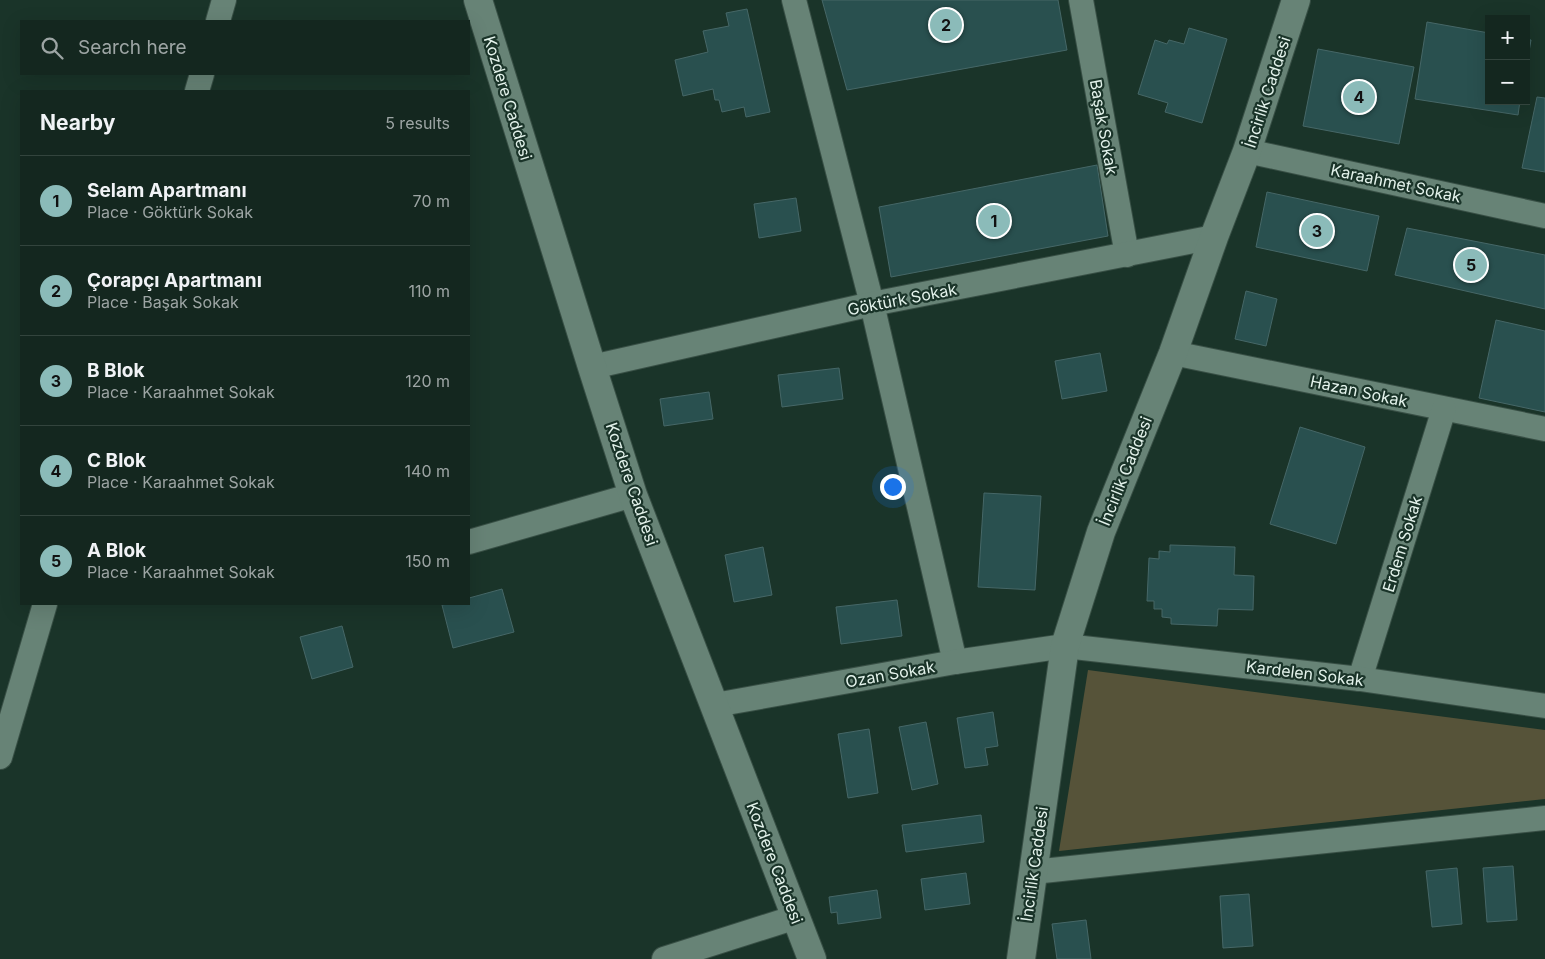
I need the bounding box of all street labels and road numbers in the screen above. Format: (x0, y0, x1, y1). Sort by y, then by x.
street label: Kozdere Caddesi (480, 34, 536, 162)
street label: İncirlik Caddesi (1240, 34, 1294, 150)
street label: Başak Sokak (1086, 78, 1122, 176)
street label: Karaahmet Sokak (1329, 159, 1463, 207)
street label: Göktürk Sokak (846, 279, 959, 319)
street label: Hazan Sokak (1308, 371, 1410, 411)
street label: İncirlik Caddesi (1094, 413, 1156, 529)
street label: Kozdere Caddesi (602, 420, 662, 548)
street label: Erdem Sokak (1378, 493, 1426, 594)
street label: Ozan Sokak (844, 656, 936, 692)
street label: Kardelen Sokak (1245, 656, 1365, 690)
street label: Kozdere Caddesi (743, 799, 807, 927)
street label: İncirlik Caddesi (1016, 805, 1052, 923)

